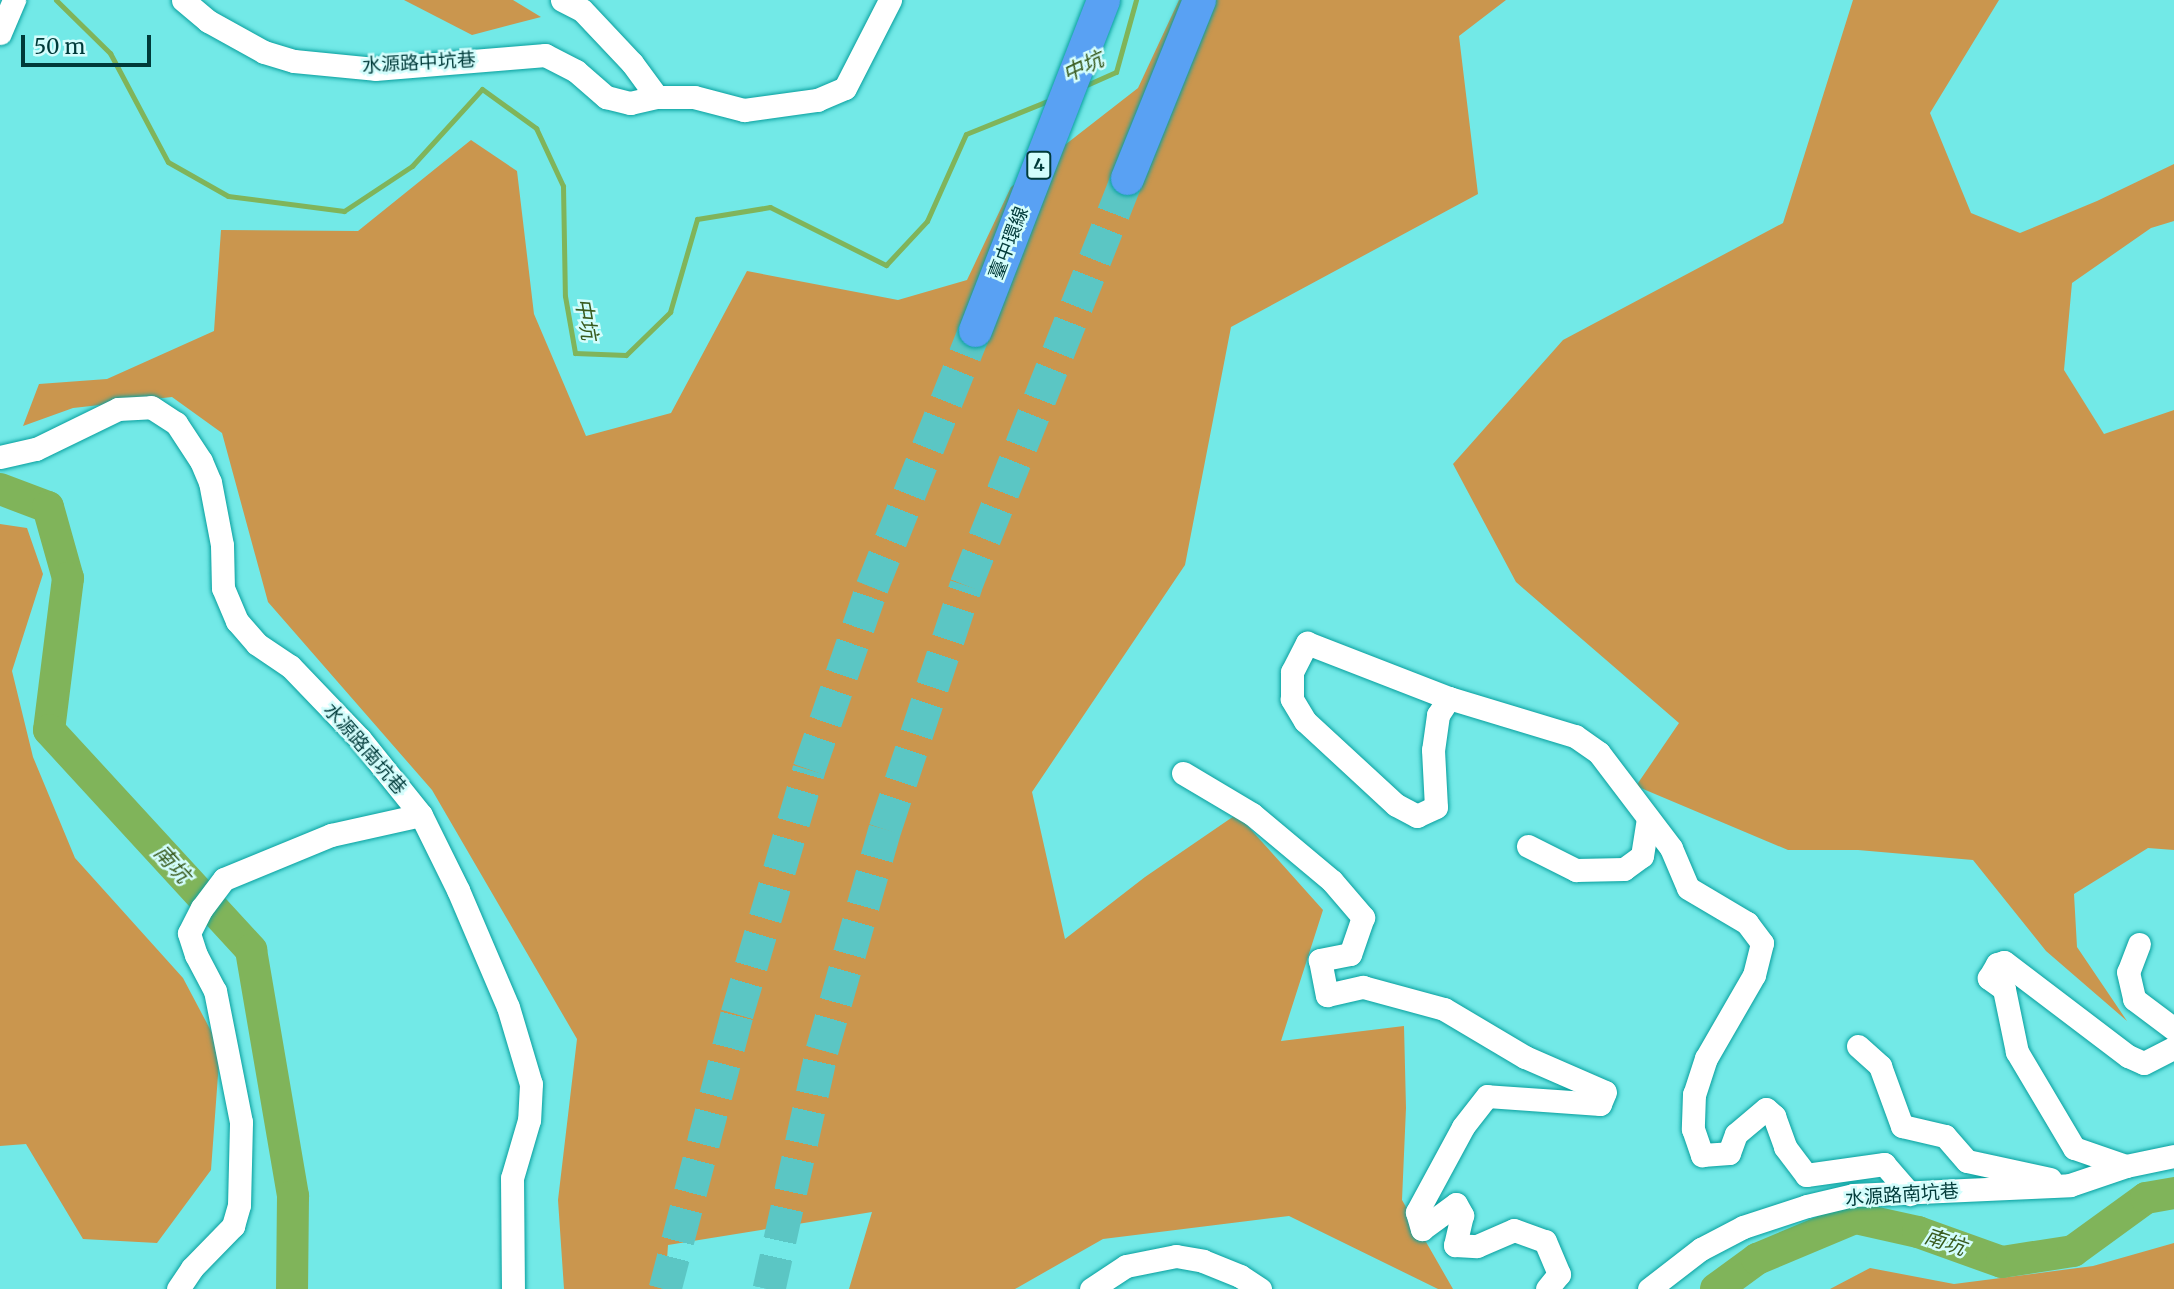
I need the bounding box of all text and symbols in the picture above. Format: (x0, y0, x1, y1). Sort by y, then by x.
scale bar (24, 21, 154, 65)
text: 50 m (34, 33, 85, 60)
water label: 中坑 (1059, 47, 1107, 87)
street label: 水源路中坑巷 (361, 49, 477, 77)
road number: 4 (1025, 150, 1053, 180)
street label: 臺中環線 (985, 203, 1033, 283)
water label: 中坑 (570, 296, 602, 342)
street label: 水源路南坑巷 (319, 699, 411, 799)
water label: 南坑 (149, 840, 195, 888)
street label: 水源路南坑巷 (1844, 1180, 1960, 1210)
water label: 南坑 (1921, 1223, 1969, 1261)

